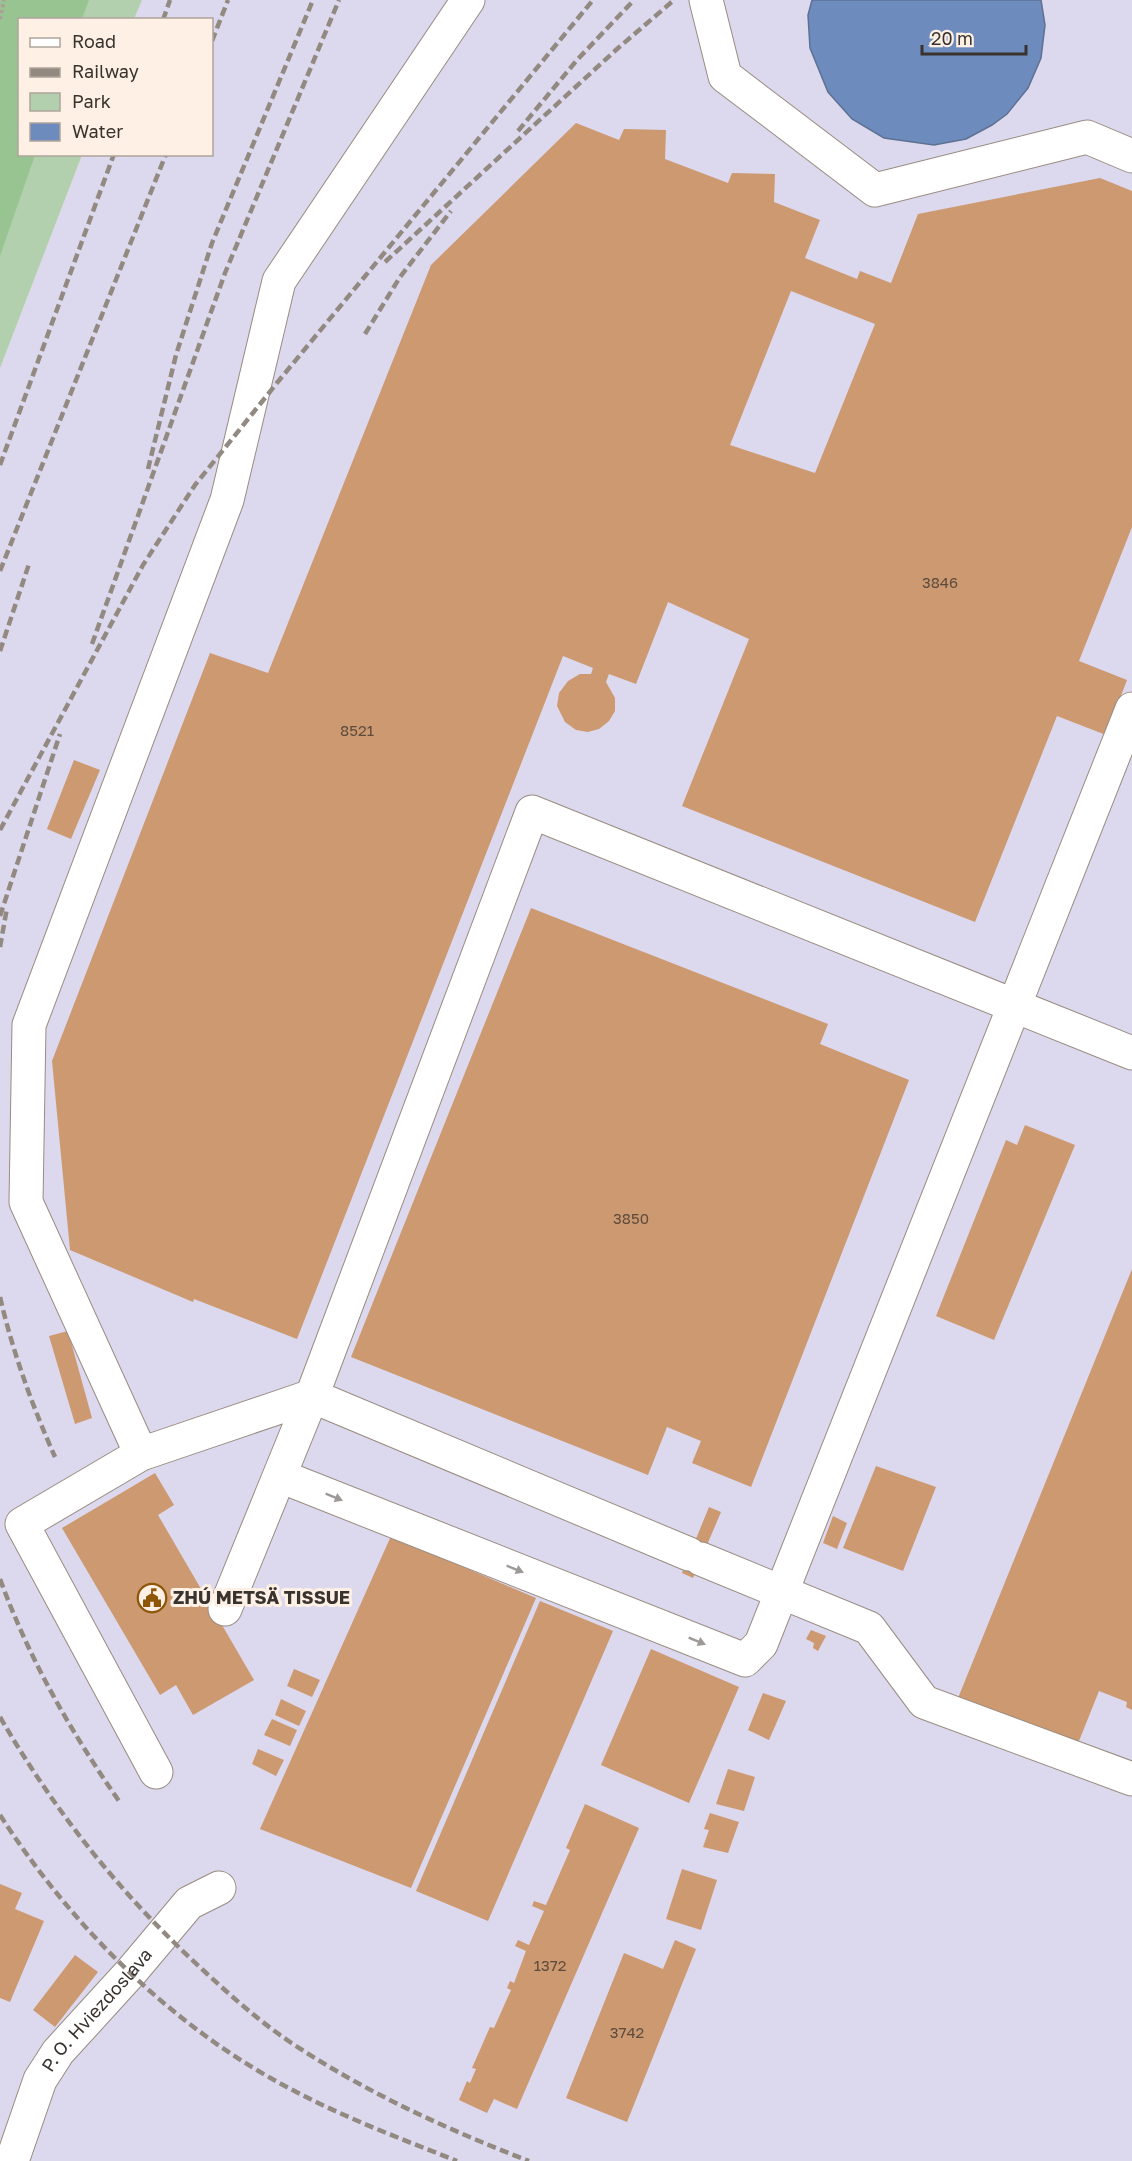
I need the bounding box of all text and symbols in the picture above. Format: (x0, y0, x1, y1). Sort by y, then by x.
legend (18, 18, 213, 156)
scale bar (922, 18, 1026, 56)
text: 20 m (931, 27, 973, 49)
text: Road (72, 30, 116, 52)
text: Railway (72, 60, 139, 82)
text: Park (72, 90, 111, 112)
text: Water (72, 120, 123, 142)
house number: 3846 (922, 573, 958, 591)
house number: 8521 (340, 721, 374, 739)
house number: 3850 (613, 1209, 649, 1227)
one-way arrow (325, 1493, 343, 1502)
one-way arrow (507, 1564, 525, 1574)
public building icon: ZHÚ METSÄ TISSUE (136, 1582, 168, 1614)
place label: ZHÚ METSÄ TISSUE (173, 1586, 350, 1608)
one-way arrow (688, 1636, 706, 1646)
street label: P. O. Hviezdoslava (36, 1943, 156, 2076)
house number: 1372 (534, 1956, 566, 1974)
house number: 3742 (610, 2023, 644, 2041)

